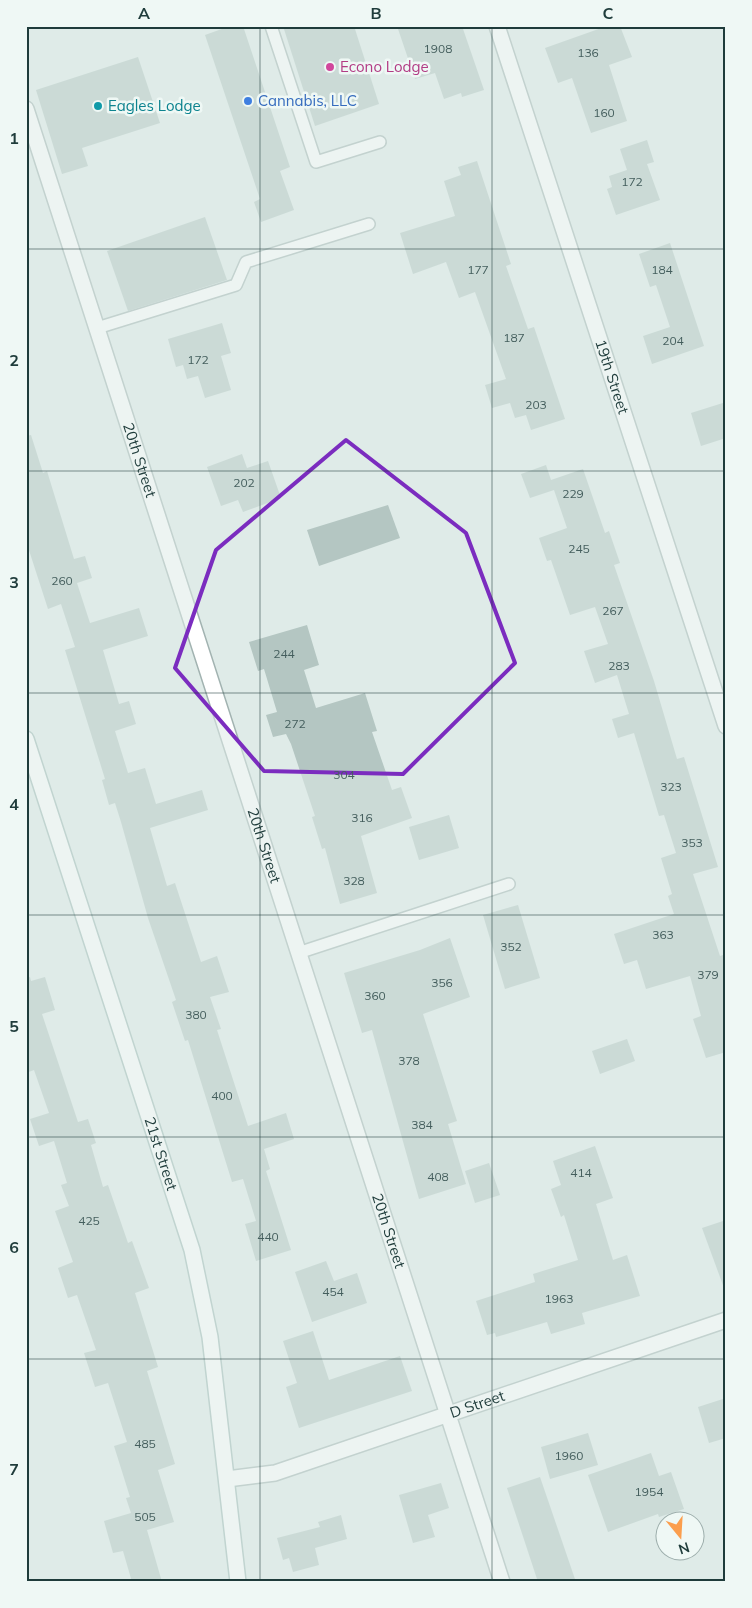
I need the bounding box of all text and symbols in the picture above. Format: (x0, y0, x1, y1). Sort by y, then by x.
text: A (138, 3, 150, 23)
text: B (370, 3, 382, 23)
text: C (603, 3, 614, 23)
house number: 1908 (424, 41, 452, 56)
house number: 136 (577, 45, 599, 60)
place label: Econo Lodge (340, 57, 429, 76)
marker: Econo Lodge (324, 61, 336, 73)
place label: Cannabis, LLC (258, 91, 357, 110)
marker: Cannabis, LLC (242, 95, 254, 107)
place label: Eagles Lodge (108, 96, 201, 115)
marker: Eagles Lodge (92, 100, 104, 112)
house number: 160 (593, 105, 615, 120)
text: 1 (9, 128, 19, 148)
house number: 172 (621, 174, 643, 189)
house number: 177 (467, 262, 489, 277)
house number: 184 (651, 262, 673, 277)
house number: 187 (503, 330, 525, 345)
house number: 204 (662, 333, 684, 348)
street label: 19th Street (591, 337, 633, 416)
text: 2 (9, 350, 19, 370)
house number: 172 (187, 352, 209, 367)
house number: 203 (525, 397, 547, 412)
street label: 20th Street (119, 420, 161, 500)
house number: 202 (233, 475, 255, 490)
house number: 229 (562, 486, 584, 501)
house number: 245 (568, 541, 590, 556)
text: 3 (9, 572, 19, 592)
house number: 260 (51, 573, 73, 588)
house number: 267 (602, 603, 624, 618)
house number: 244 (273, 646, 295, 661)
house number: 283 (608, 658, 630, 673)
house number: 272 (284, 716, 306, 731)
house number: 304 (333, 767, 355, 782)
house number: 323 (660, 779, 682, 794)
text: 4 (9, 794, 19, 814)
street label: 20th Street (244, 806, 285, 885)
house number: 316 (351, 810, 373, 825)
house number: 353 (681, 835, 703, 850)
house number: 328 (343, 873, 365, 888)
house number: 363 (652, 927, 674, 942)
house number: 352 (500, 939, 522, 954)
house number: 379 (697, 967, 719, 982)
house number: 356 (431, 975, 453, 990)
house number: 360 (364, 988, 386, 1003)
house number: 380 (185, 1007, 207, 1022)
text: 5 (9, 1016, 19, 1036)
house number: 378 (398, 1053, 420, 1068)
house number: 400 (211, 1088, 233, 1103)
street label: 21st Street (140, 1114, 182, 1193)
house number: 384 (411, 1117, 433, 1132)
house number: 414 (570, 1165, 592, 1180)
house number: 408 (427, 1169, 449, 1184)
street label: 20th Street (368, 1191, 410, 1271)
house number: 425 (78, 1213, 100, 1228)
house number: 440 (257, 1229, 279, 1244)
text: 6 (9, 1237, 19, 1257)
house number: 454 (322, 1284, 344, 1299)
house number: 1963 (545, 1291, 573, 1306)
street label: D Street (447, 1386, 507, 1422)
house number: 485 (134, 1436, 156, 1451)
house number: 1960 (555, 1448, 583, 1463)
text: 7 (9, 1459, 19, 1479)
house number: 1954 (635, 1484, 663, 1499)
house number: 505 (134, 1509, 156, 1524)
north arrow (654, 1510, 704, 1560)
text: N (676, 1538, 692, 1559)

